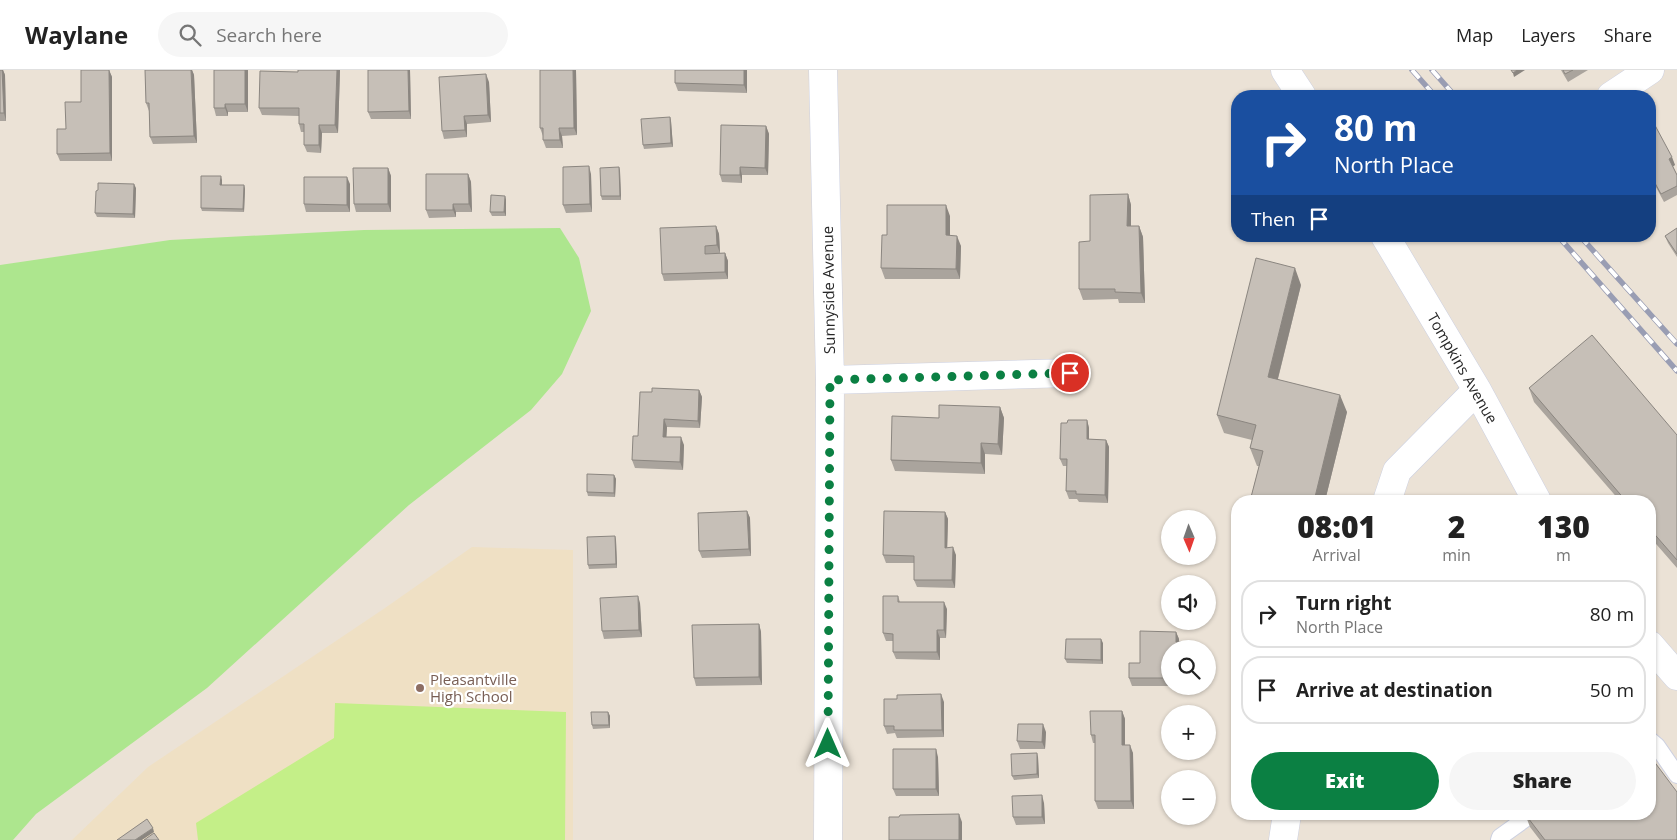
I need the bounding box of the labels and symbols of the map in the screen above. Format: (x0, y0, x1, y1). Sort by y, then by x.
street label: Sunnyside Avenue (817, 226, 839, 354)
street label: Tompkins Avenue (1423, 309, 1503, 427)
pin (1049, 352, 1091, 394)
north arrow (1161, 510, 1216, 565)
place label: Pleasantville High School (430, 669, 517, 706)
marker: Pleasantville High School (414, 682, 426, 694)
position arrow (801, 717, 853, 769)

